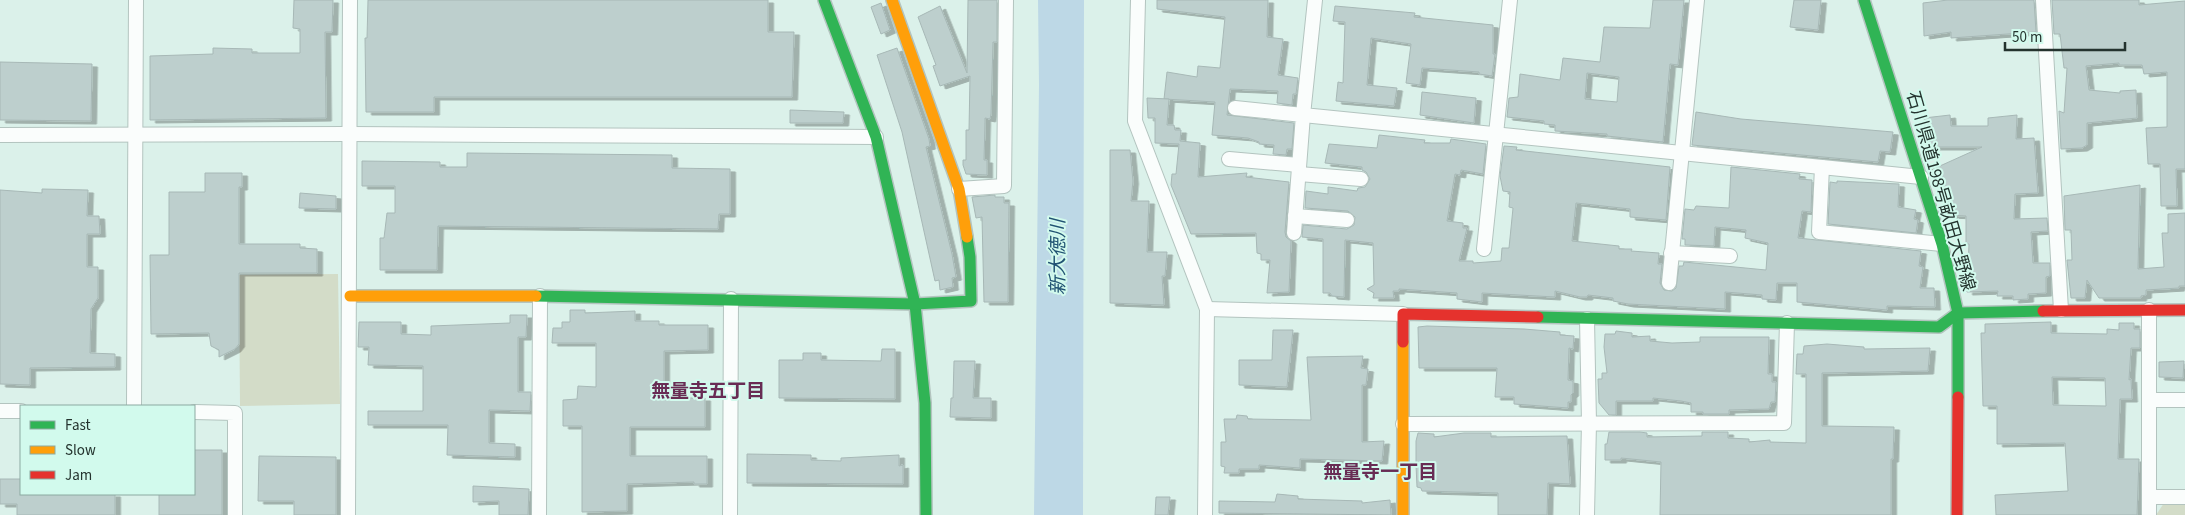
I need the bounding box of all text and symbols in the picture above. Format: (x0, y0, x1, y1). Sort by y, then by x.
scale bar (2005, 20, 2125, 52)
text: 50 m (2012, 27, 2042, 48)
street label: 石川県道198号畝田大野線 (1900, 88, 1981, 294)
water label: 新大徳川 (1045, 217, 1072, 295)
district label: 無量寺五丁目 (651, 378, 765, 405)
legend (20, 405, 195, 495)
text: Fast (65, 415, 91, 436)
text: Slow (65, 440, 96, 461)
district label: 無量寺一丁目 (1323, 459, 1437, 486)
text: Jam (65, 465, 92, 486)

